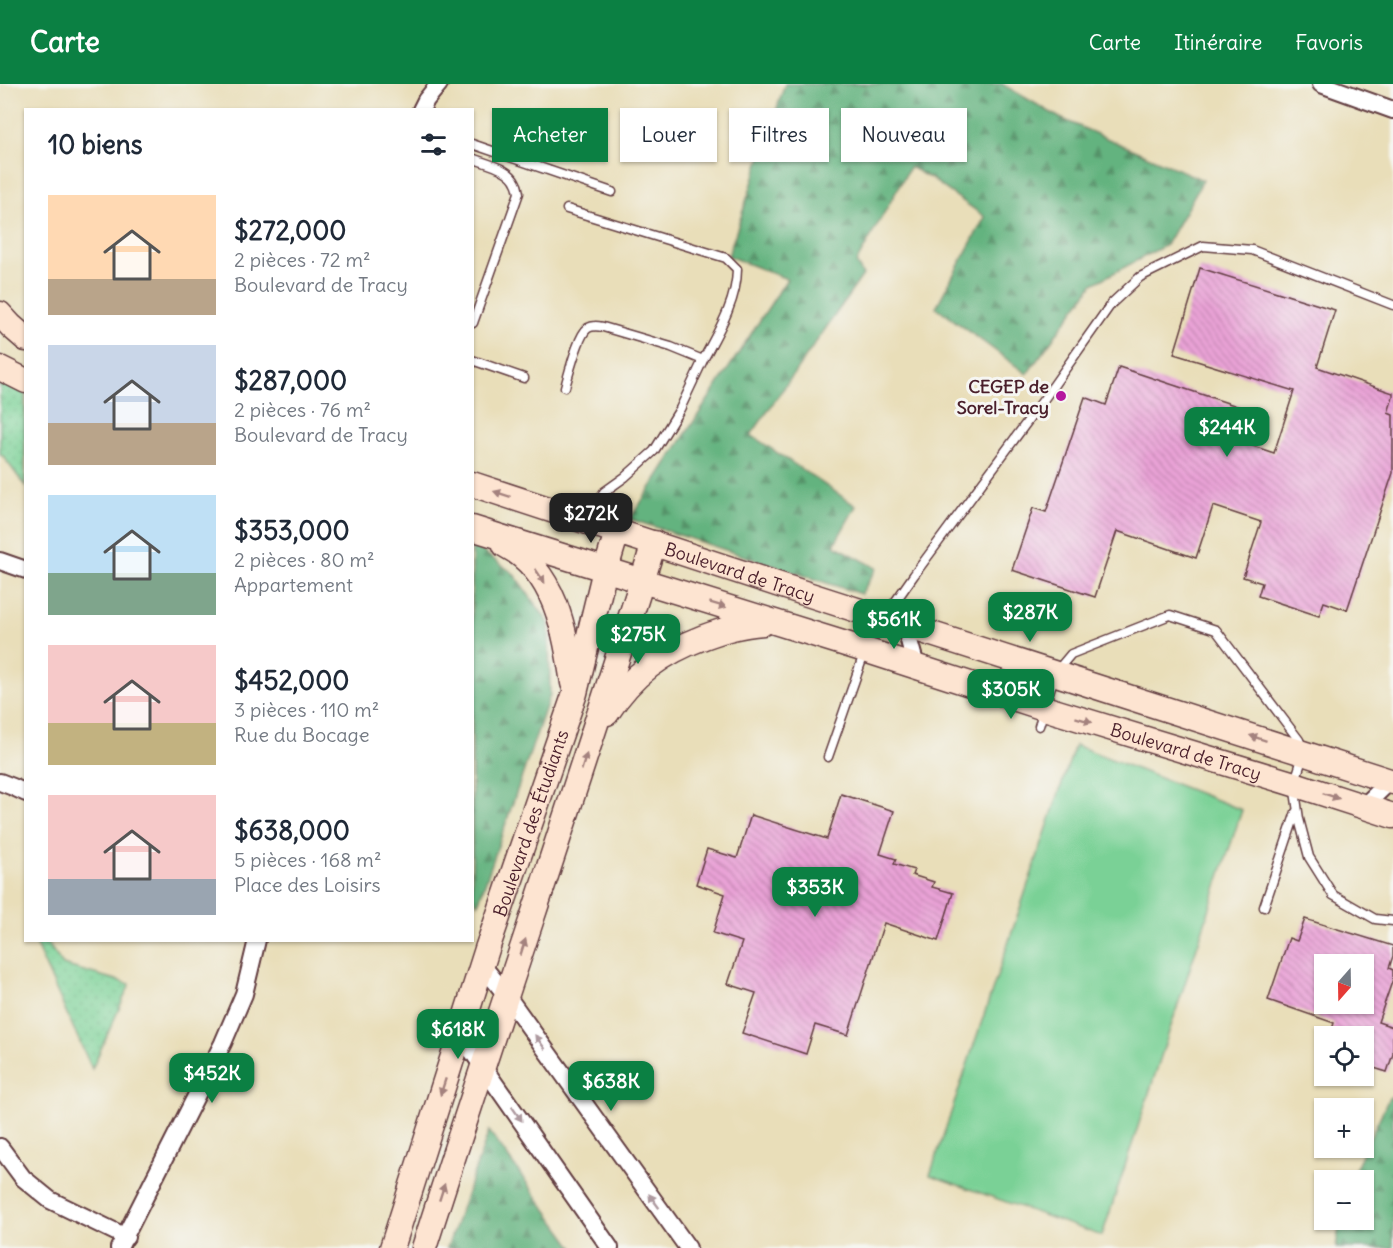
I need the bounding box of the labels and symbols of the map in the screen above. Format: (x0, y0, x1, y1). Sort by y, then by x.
place label: CEGEP de Sorel-Tracy (957, 375, 1049, 419)
marker: CEGEP de Sorel-Tracy (1054, 389, 1068, 403)
pin: $244K (1185, 407, 1269, 458)
one-way arrow (493, 489, 511, 498)
pin: $272K (549, 493, 633, 544)
street label: Boulevard de Tracy (662, 537, 818, 607)
one-way arrow (534, 567, 546, 583)
pin: $287K (988, 592, 1072, 643)
pin: $561K (852, 599, 936, 650)
one-way arrow (709, 601, 727, 610)
pin: $275K (596, 614, 680, 665)
pin: $305K (969, 669, 1053, 720)
one-way arrow (1075, 716, 1093, 726)
street label: Boulevard de Tracy (1108, 717, 1264, 785)
street label: Boulevard des Étudiants (488, 726, 573, 919)
one-way arrow (1249, 732, 1267, 742)
one-way arrow (580, 753, 589, 771)
one-way arrow (1322, 792, 1340, 801)
pin: $353K (773, 867, 857, 918)
one-way arrow (518, 938, 528, 956)
north arrow (1314, 954, 1374, 1014)
pin: $618K (416, 1009, 500, 1060)
one-way arrow (534, 1035, 546, 1051)
pin: $452K (170, 1053, 254, 1104)
pin: $638K (569, 1061, 653, 1112)
one-way arrow (438, 1078, 448, 1096)
one-way arrow (511, 1106, 523, 1122)
one-way arrow (438, 1183, 447, 1201)
one-way arrow (648, 1193, 660, 1209)

